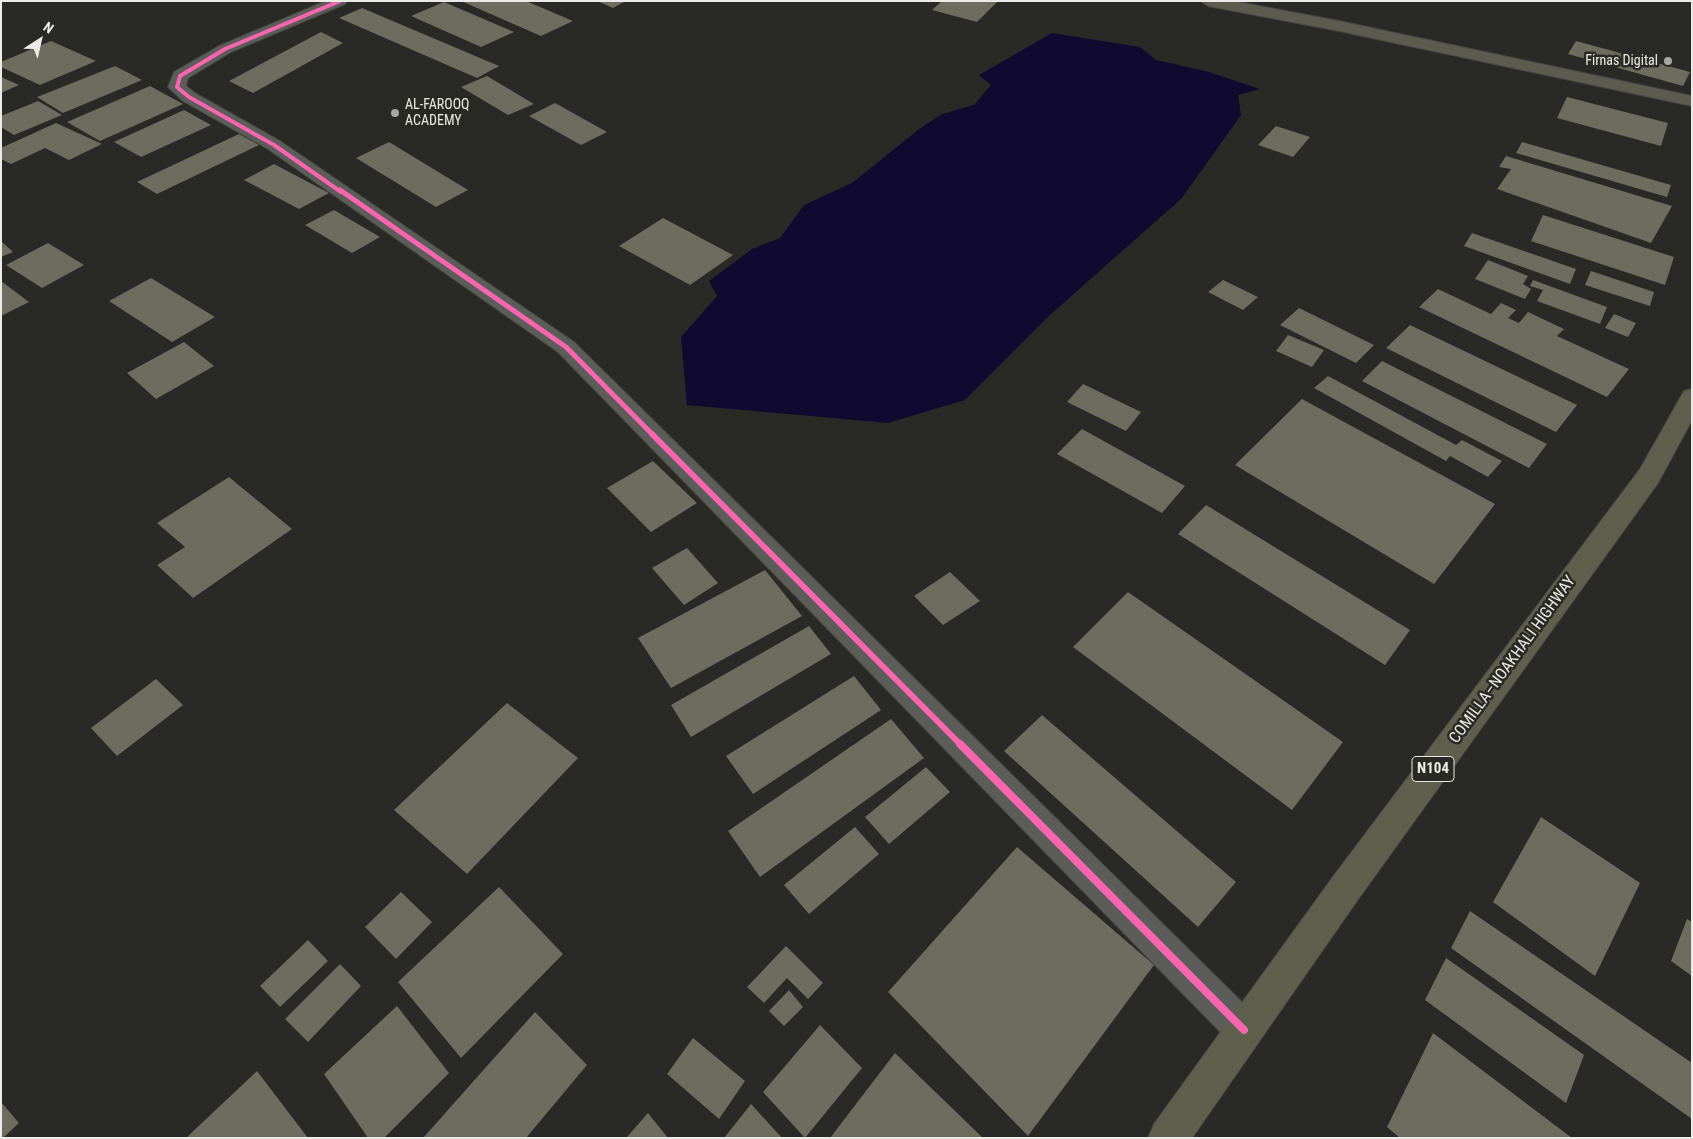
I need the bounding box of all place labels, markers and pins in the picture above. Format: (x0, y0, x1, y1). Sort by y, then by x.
place label: Firnas Digital (1585, 53, 1658, 69)
marker: Firnas Digital (1662, 55, 1674, 67)
place label: AL-FAROOQ ACADEMY (405, 97, 470, 130)
marker: AL-FAROOQ ACADEMY (389, 107, 401, 119)

